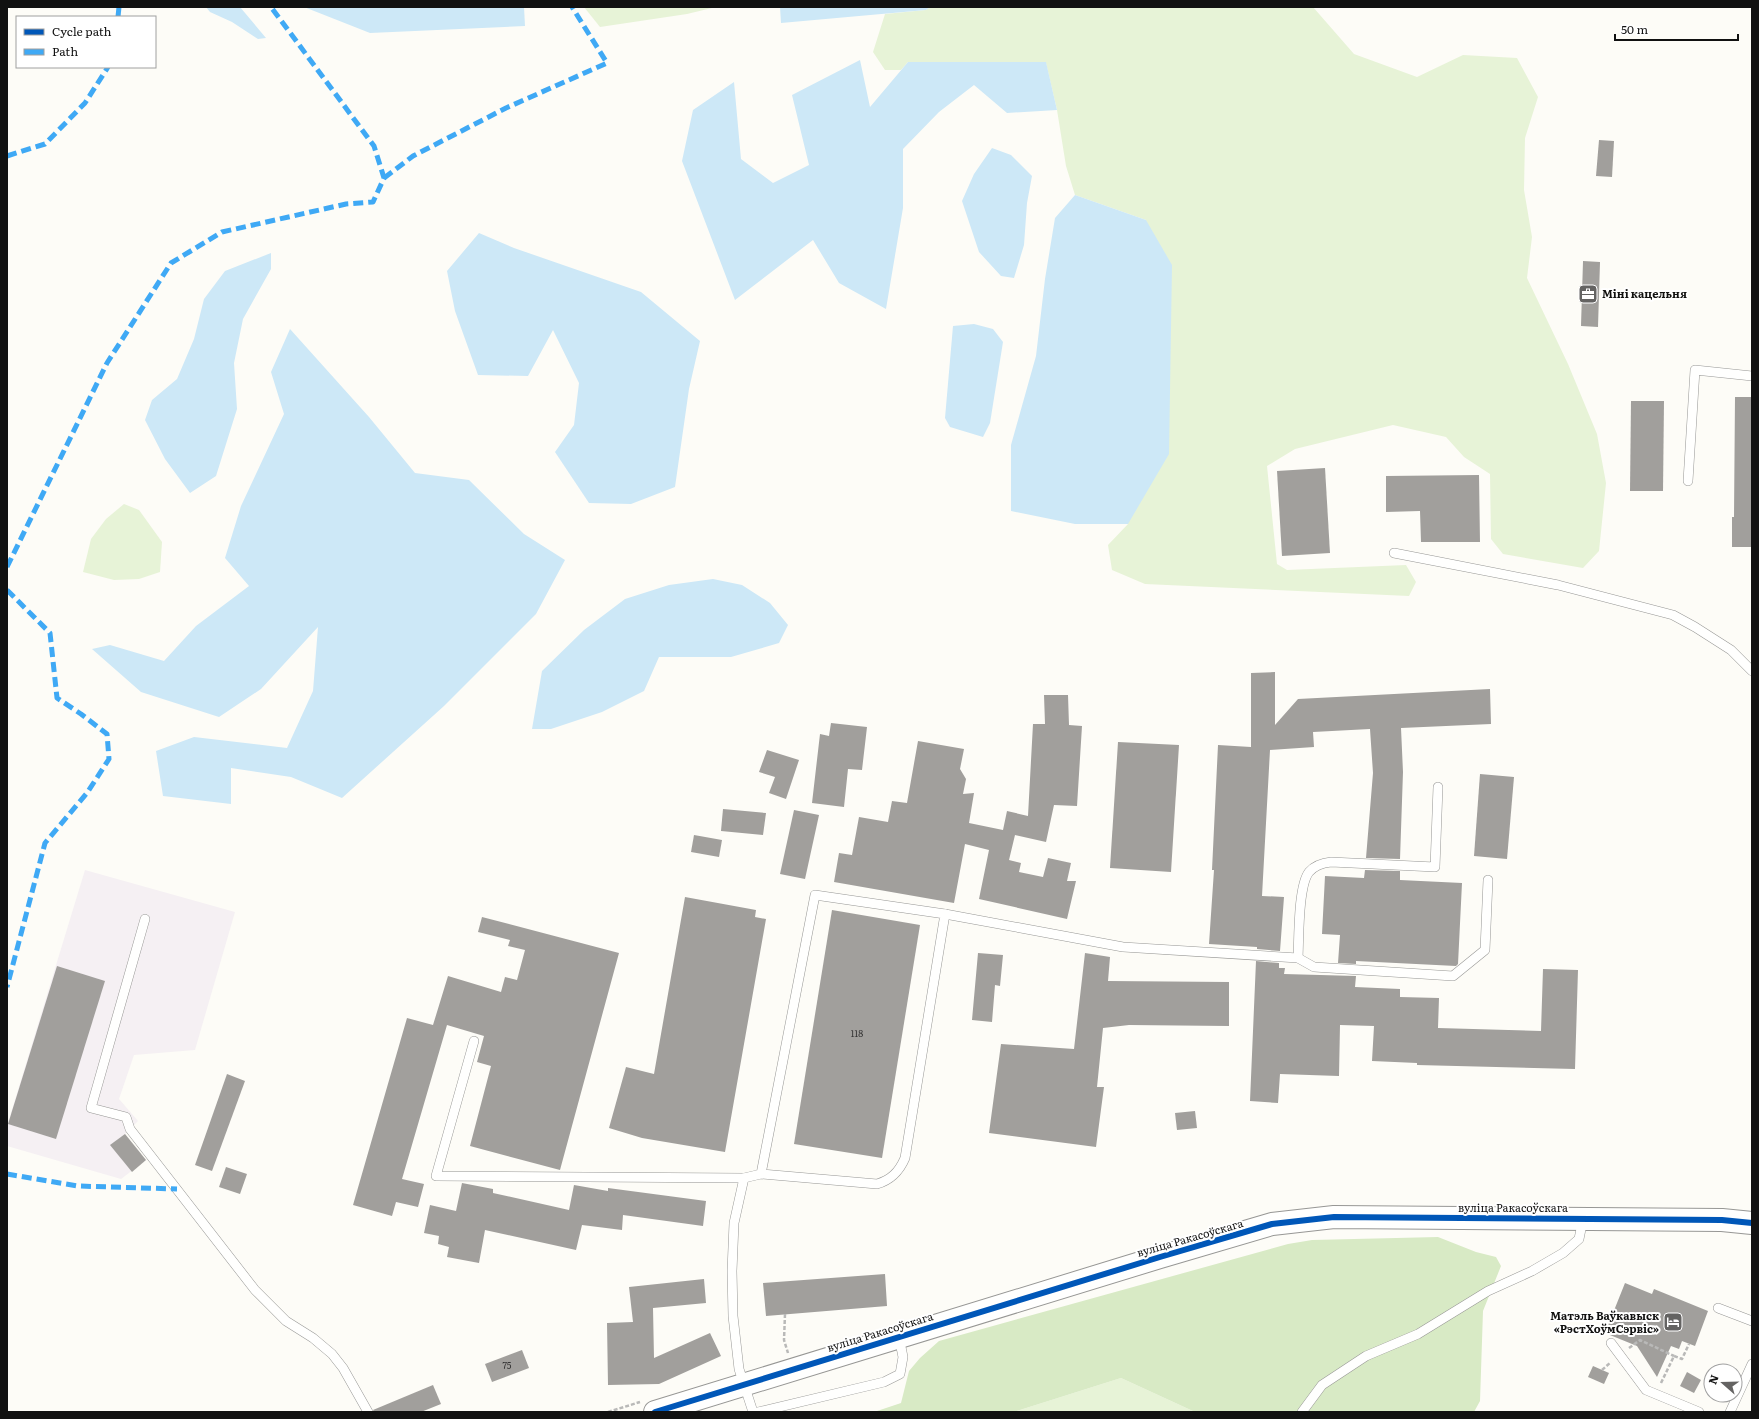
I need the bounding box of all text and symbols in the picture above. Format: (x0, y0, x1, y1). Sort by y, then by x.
legend (16, 16, 156, 68)
scale bar (1615, 16, 1738, 42)
text: 50 m (1621, 20, 1648, 38)
text: Cycle path (52, 22, 112, 40)
text: Path (52, 42, 78, 60)
office icon: Міні кацельня (1577, 283, 1599, 305)
place label: Міні кацельня (1602, 285, 1687, 301)
house number: 118 (851, 1026, 863, 1040)
street label: вуліца Ракасоўскага (1458, 1199, 1568, 1215)
street label: вуліца Ракасоўскага (1135, 1214, 1245, 1260)
street label: вуліца Ракасоўскага (825, 1307, 935, 1355)
place label: Матэль Ваўкавыск «РэстХоўмСэрвіс» (1550, 1307, 1660, 1336)
hotel icon: Матэль Ваўкавыск «РэстХоўмСэрвіс» (1662, 1311, 1684, 1333)
house number: 75 (503, 1358, 512, 1372)
north arrow (1703, 1363, 1743, 1403)
text: N (1704, 1372, 1722, 1386)

